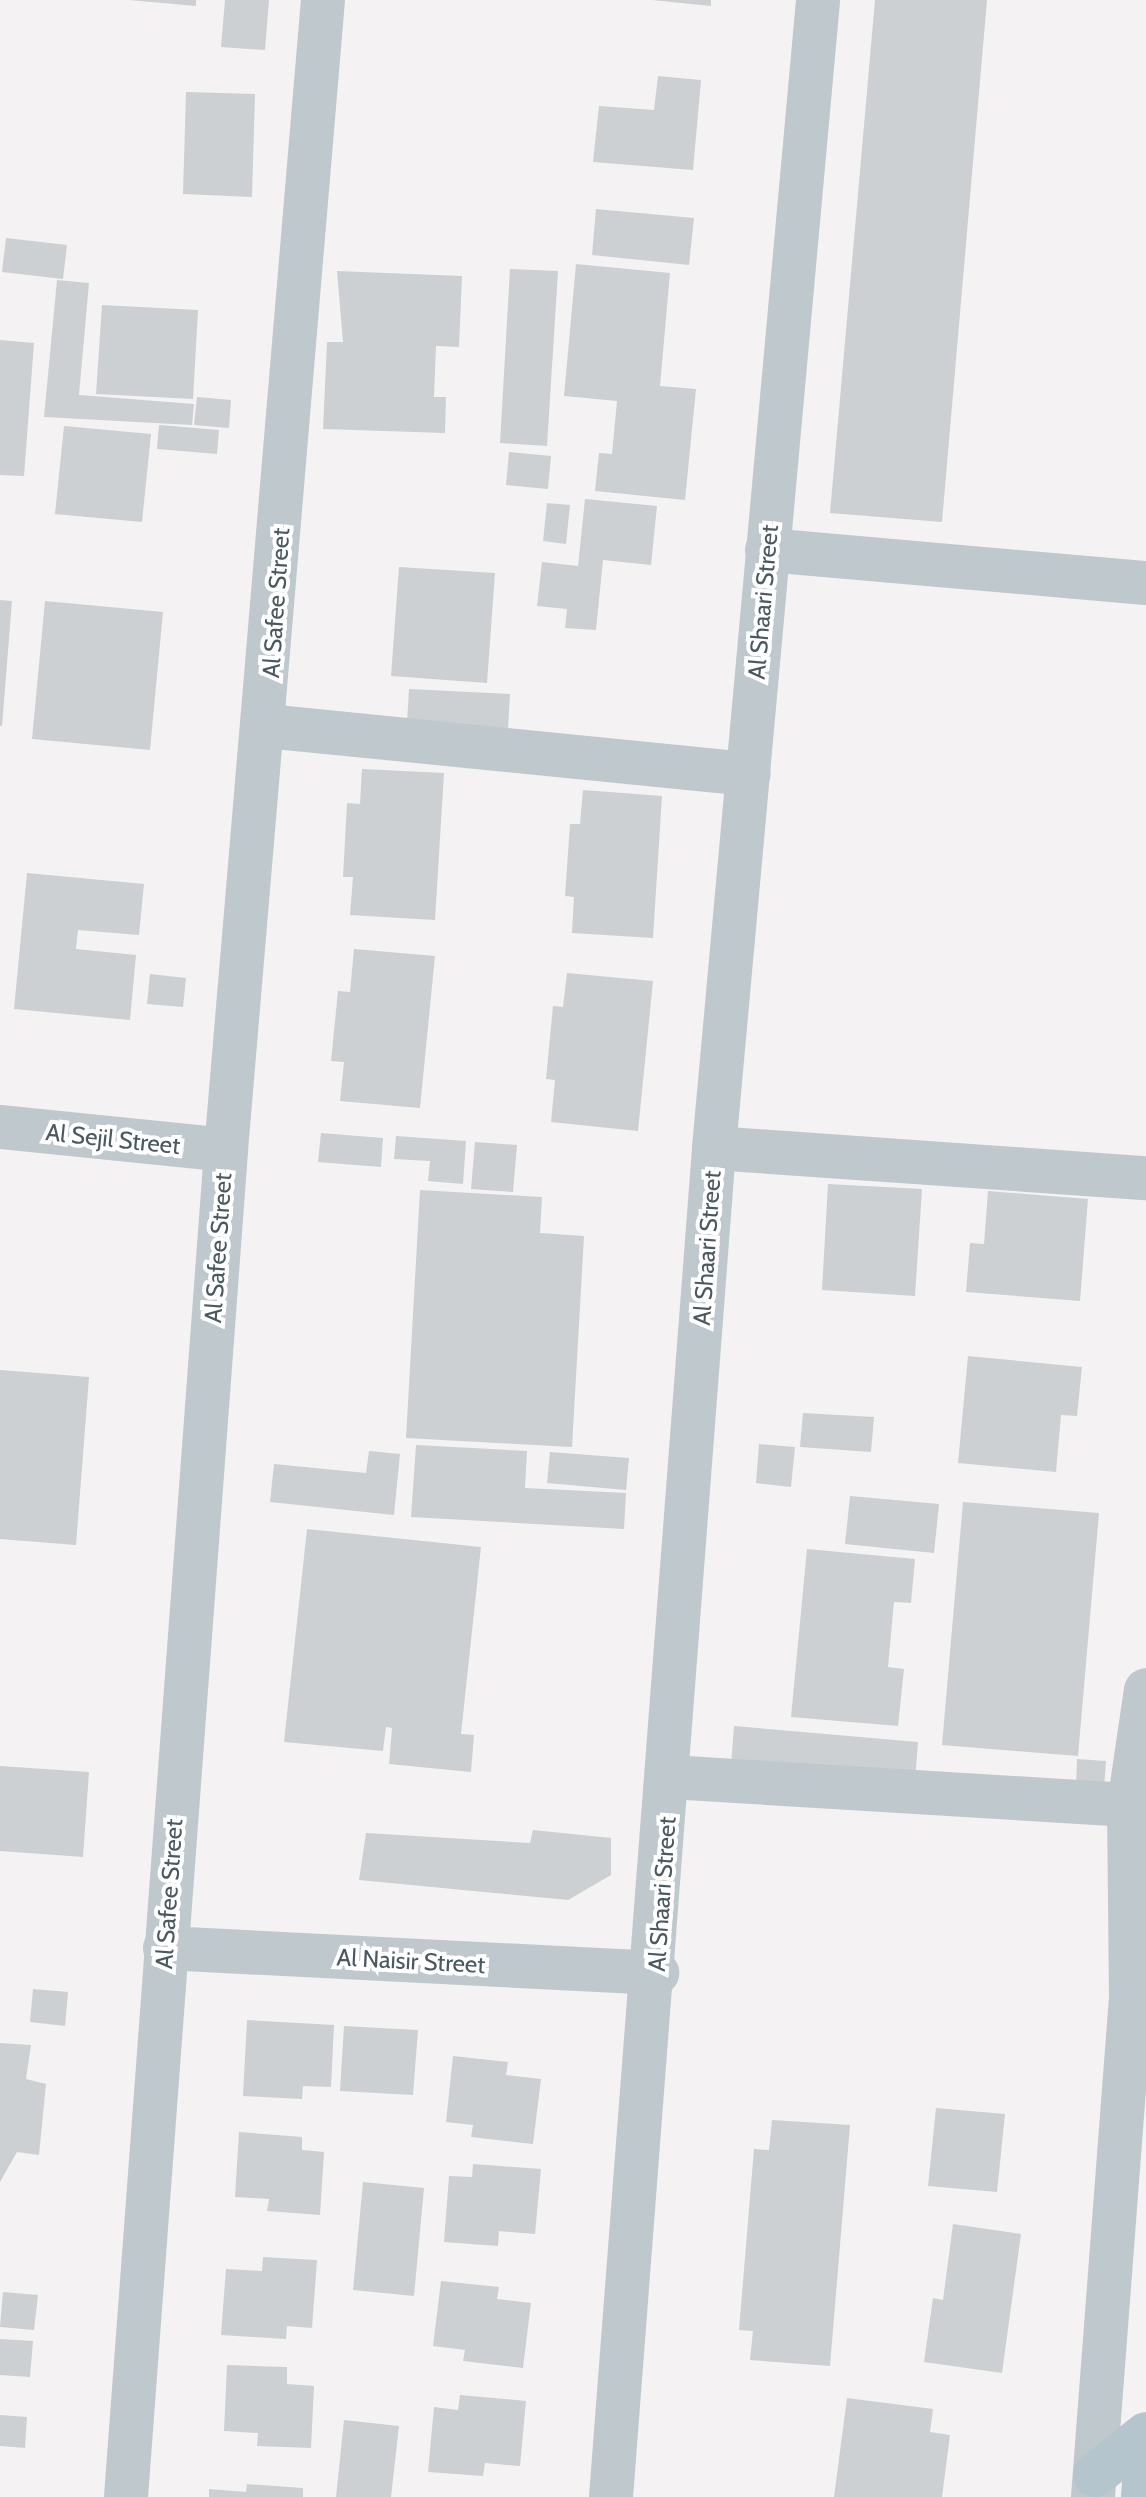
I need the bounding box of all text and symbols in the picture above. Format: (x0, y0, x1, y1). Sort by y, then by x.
street label: Al Shaari Street (742, 523, 784, 681)
street label: Al Safee Street (256, 527, 296, 679)
street label: Al Sejil Street (44, 1118, 182, 1160)
street label: Al Shaari Street (687, 1170, 727, 1326)
street label: Al Safee Street (198, 1172, 238, 1324)
street label: Al Shaari Street (642, 1816, 682, 1972)
street label: Al Safee Street (149, 1818, 189, 1970)
street label: Al Naisir Street (336, 1943, 486, 1979)

